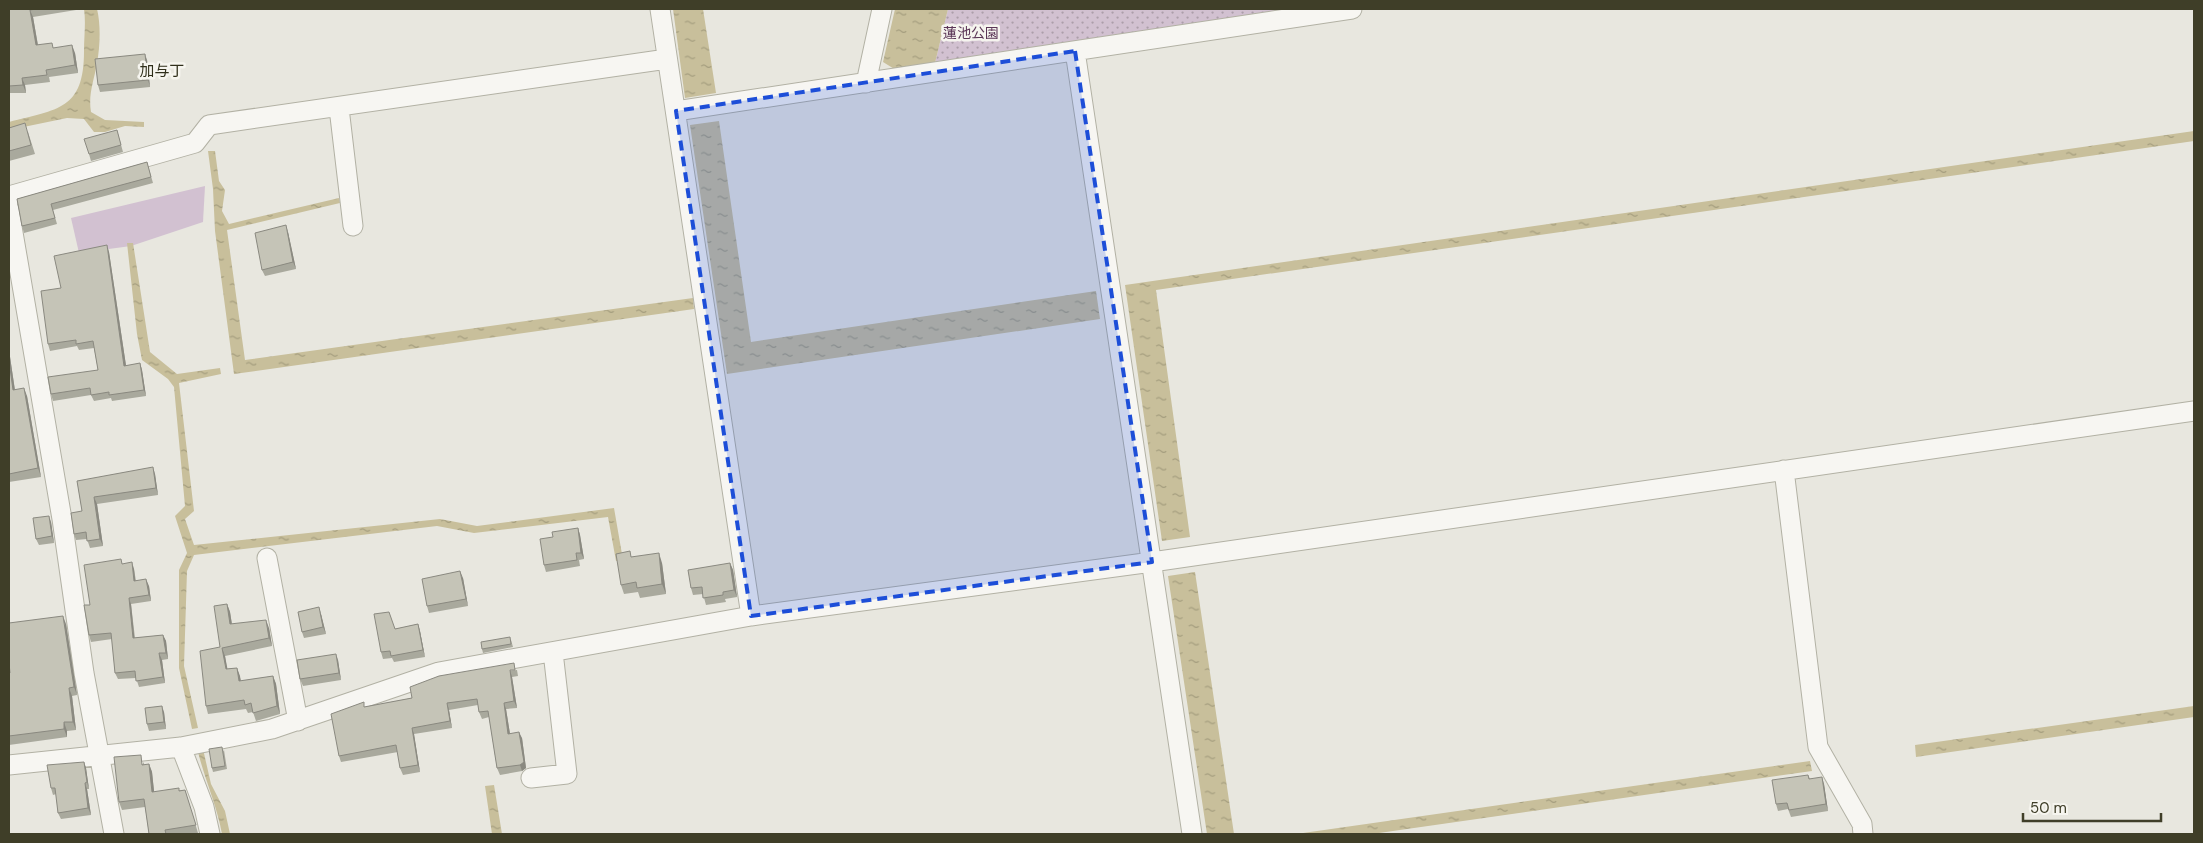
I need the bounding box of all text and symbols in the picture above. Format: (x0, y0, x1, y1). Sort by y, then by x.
park label: 蓮池公園 (943, 24, 999, 42)
district label: 加与丁 (139, 61, 185, 81)
scale bar (2023, 790, 2160, 822)
text: 50 m (2030, 798, 2067, 818)

